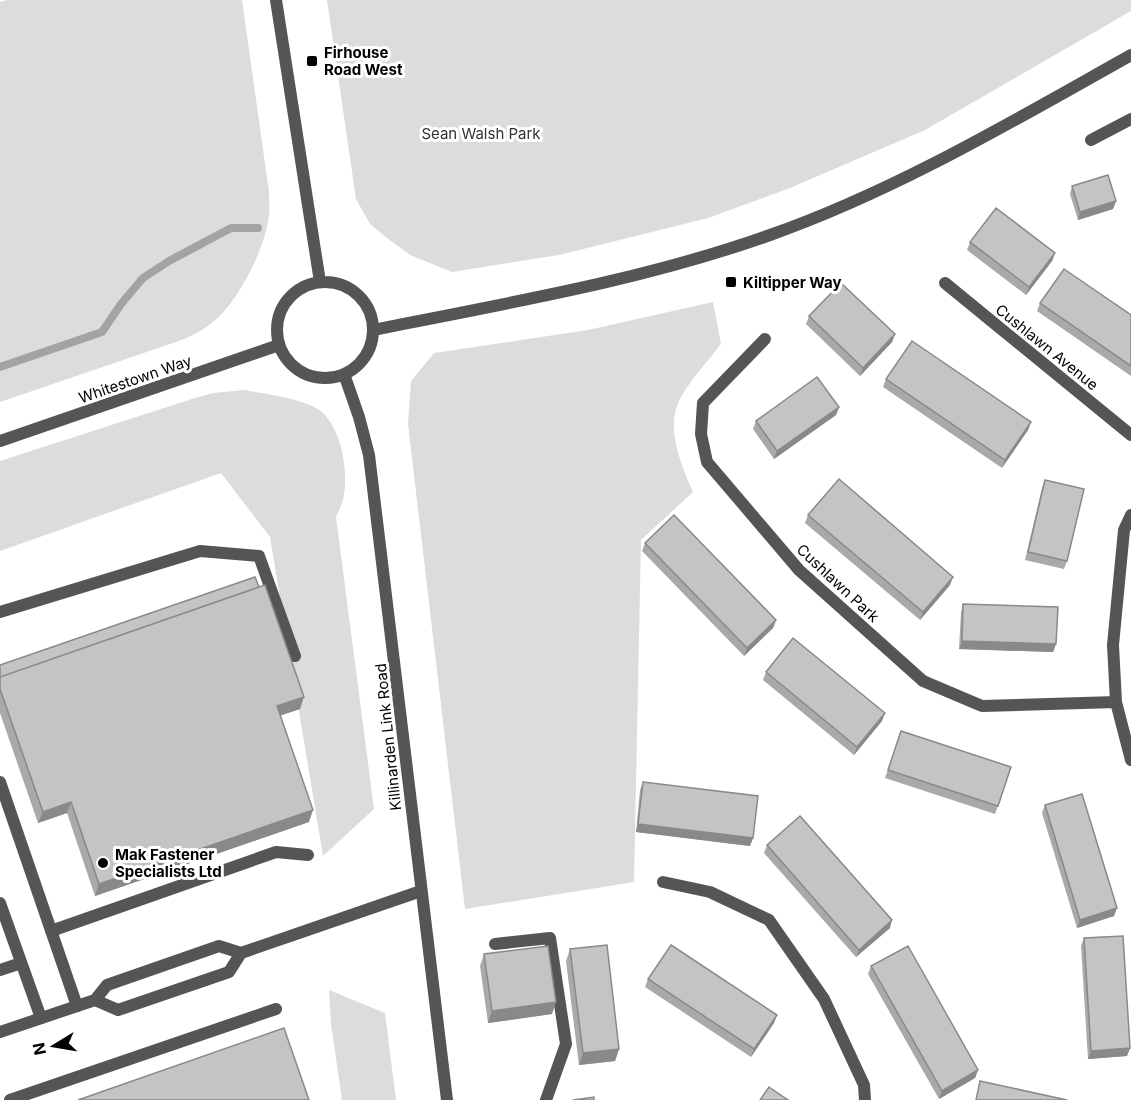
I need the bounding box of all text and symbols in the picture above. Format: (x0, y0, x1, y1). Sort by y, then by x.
place label: Firhouse Road West (324, 43, 403, 79)
marker: Firhouse Road West (305, 54, 319, 68)
park label: Sean Walsh Park (421, 124, 541, 143)
place label: Kiltipper Way (743, 273, 842, 292)
marker: Kiltipper Way (724, 275, 738, 289)
street label: Cushlawn Avenue (992, 300, 1102, 394)
street label: Whitestown Way (76, 351, 195, 407)
street label: Cushlawn Park (793, 540, 884, 627)
street label: Killinarden Link Road (371, 662, 405, 812)
place label: Mak Fastener Specialists Ltd (115, 845, 222, 881)
marker: Mak Fastener Specialists Ltd (96, 856, 110, 870)
north arrow (24, 1016, 84, 1076)
text: N (28, 1041, 50, 1057)

